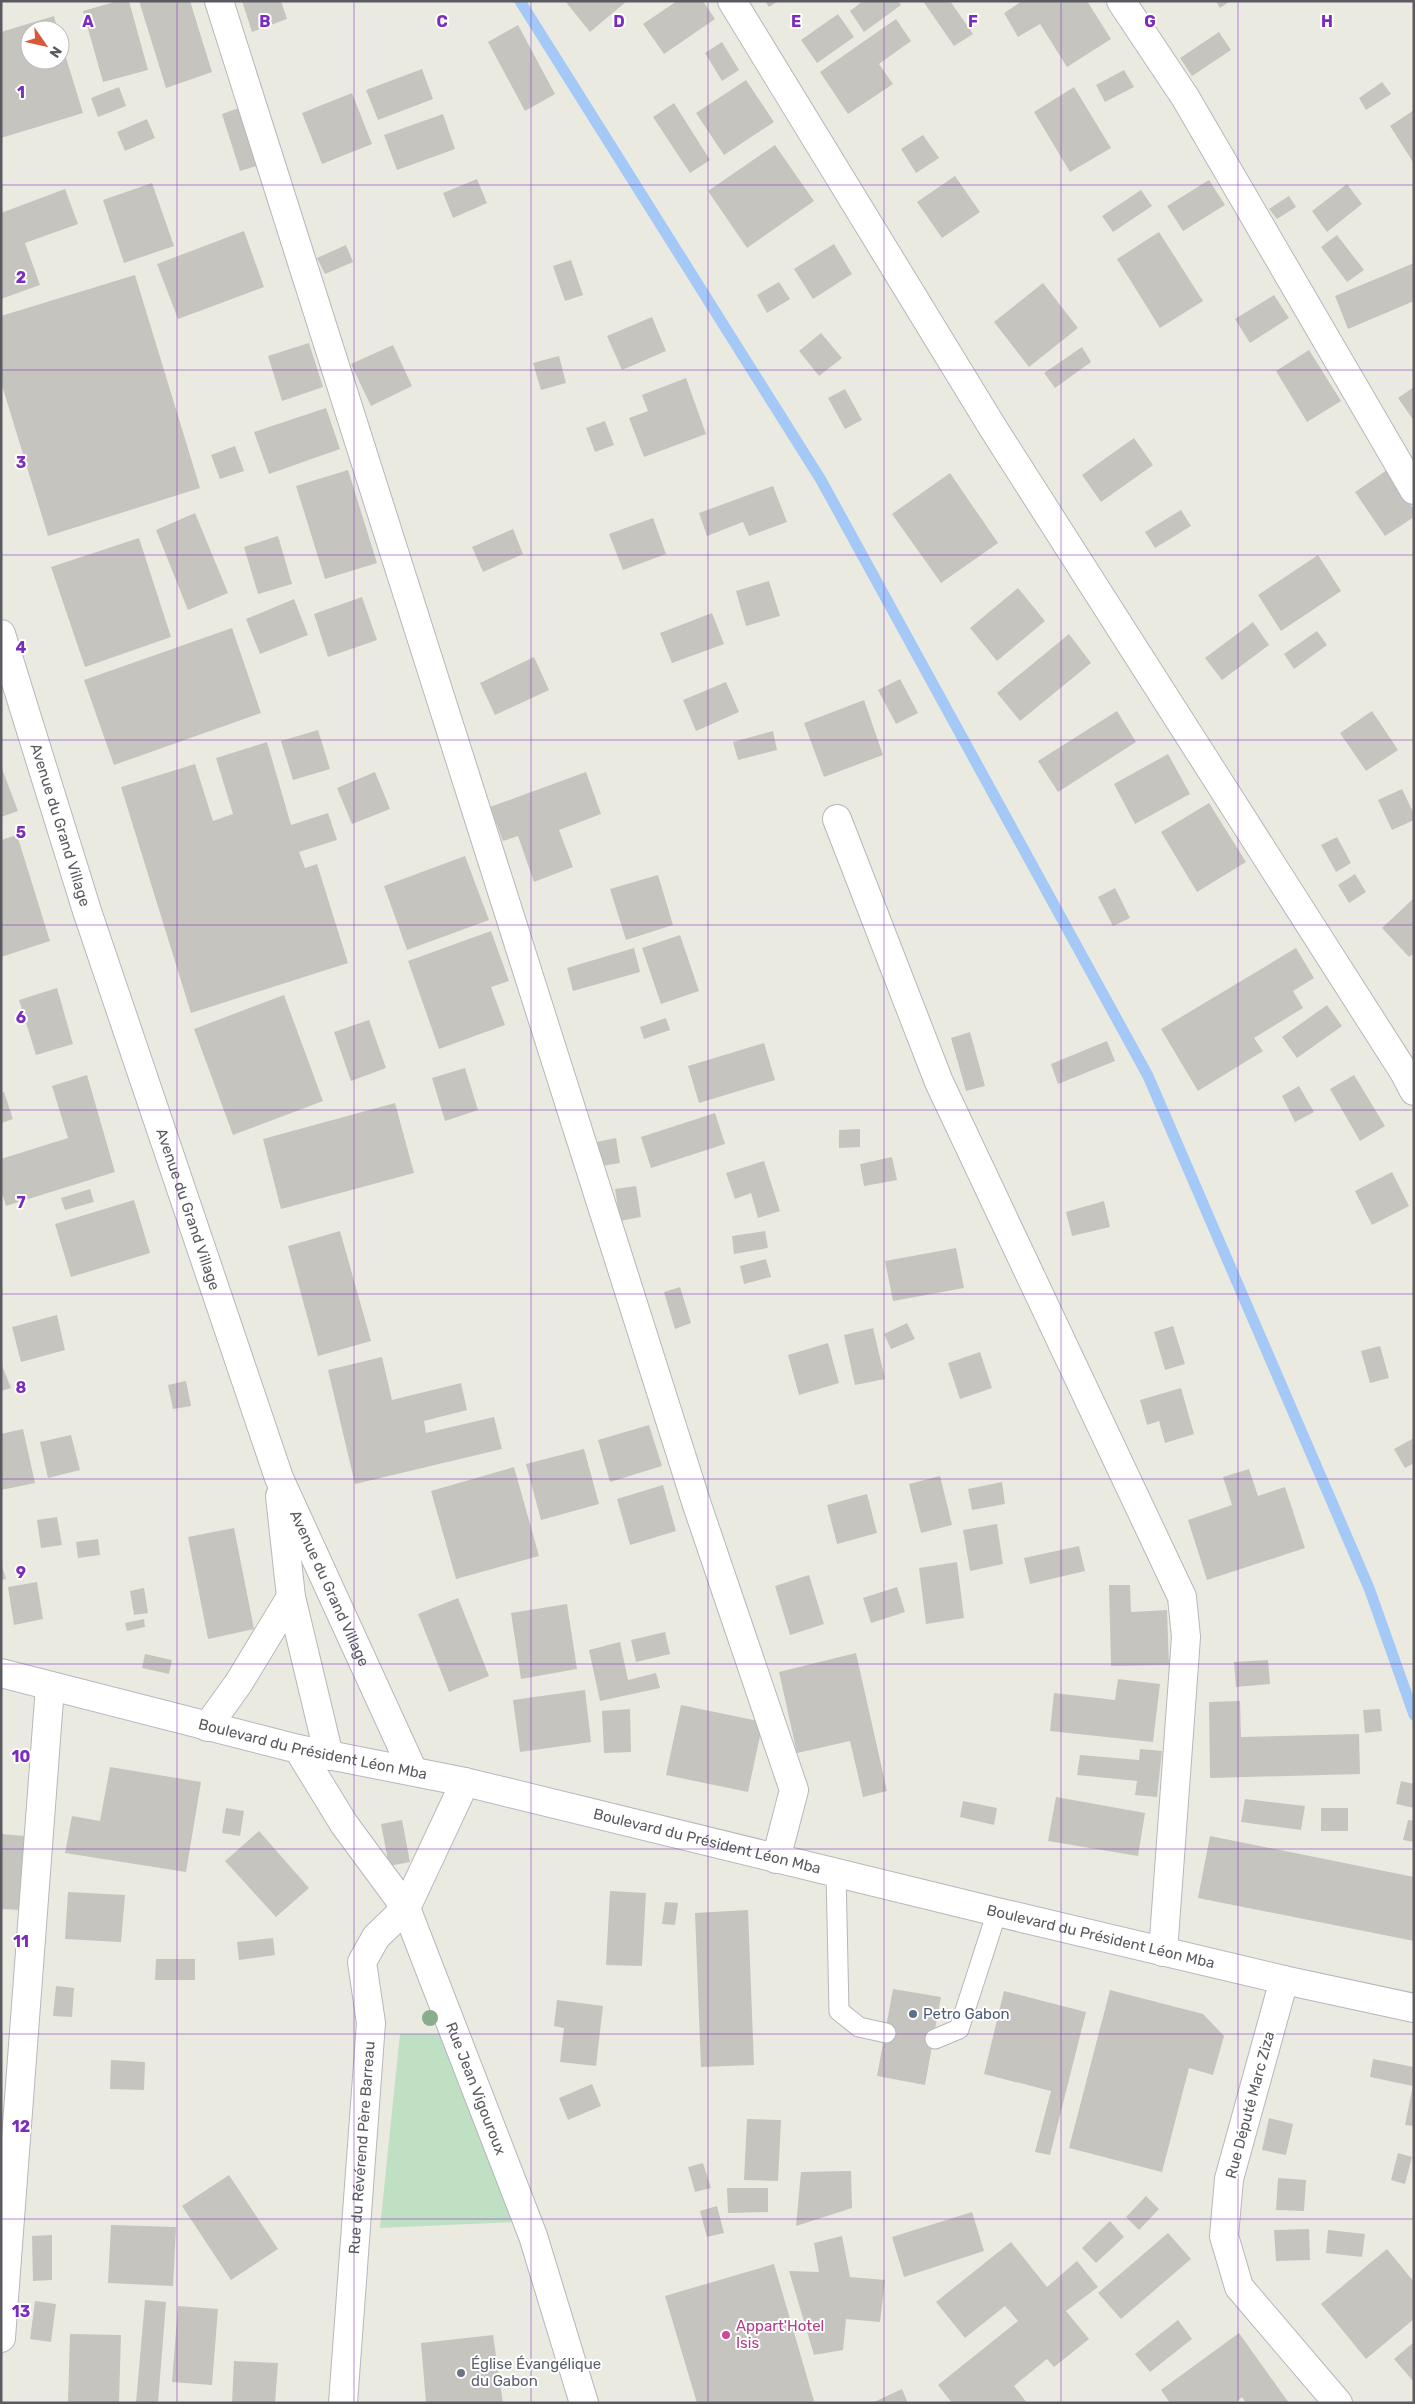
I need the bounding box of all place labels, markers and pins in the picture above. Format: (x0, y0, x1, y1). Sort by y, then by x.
place label: Petro Gabon (923, 2005, 1010, 2023)
marker: Petro Gabon (907, 2008, 919, 2020)
place label: Appart'Hotel Isis (736, 2317, 824, 2352)
marker: Appart'Hotel Isis (720, 2329, 732, 2341)
place label: Église Évangélique du Gabon (471, 2355, 601, 2390)
marker: Église Évangélique du Gabon (455, 2367, 467, 2379)

